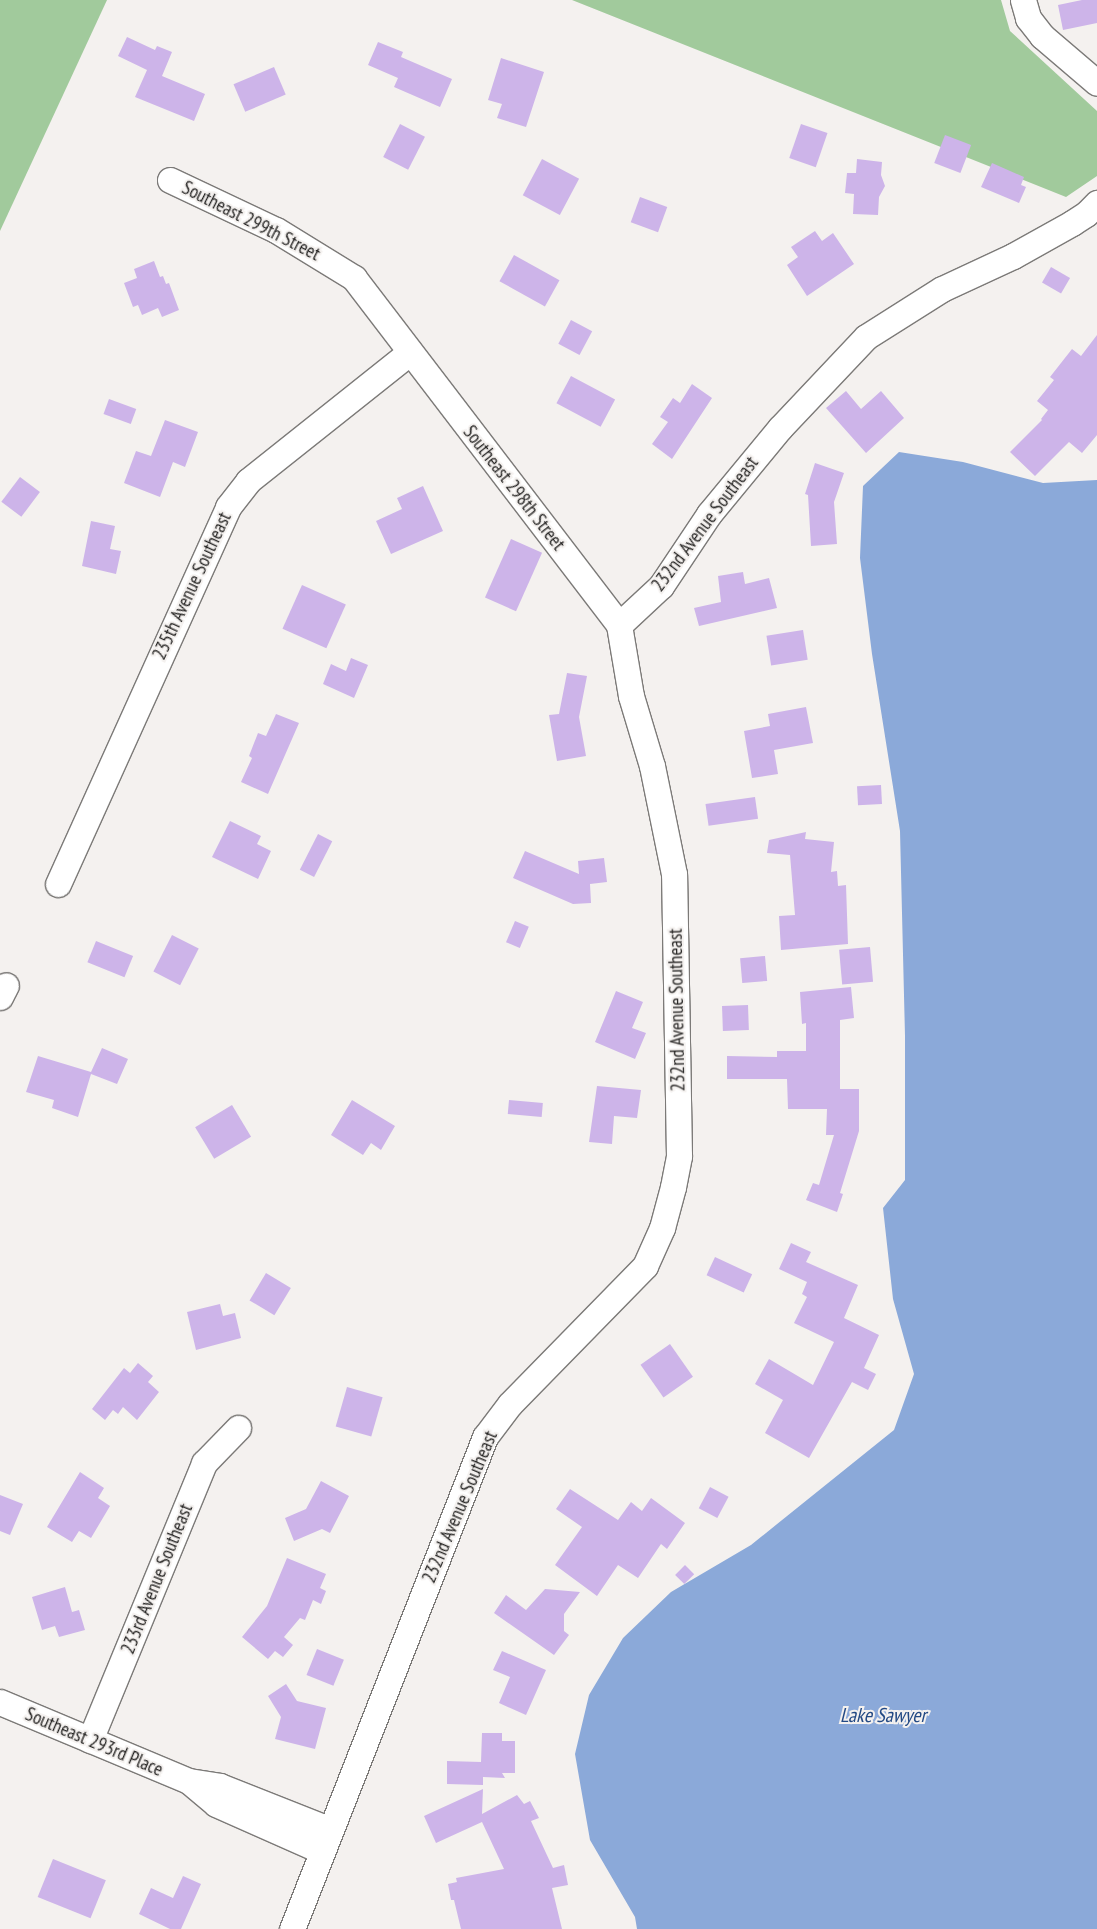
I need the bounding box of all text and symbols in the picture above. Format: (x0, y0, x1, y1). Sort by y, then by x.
street label: Southeast 299th Street (178, 176, 324, 266)
street label: Southeast 298th Street (458, 421, 570, 555)
street label: 232nd Avenue Southeast (647, 452, 763, 596)
street label: 235th Avenue Southeast (148, 508, 236, 664)
street label: 232nd Avenue Southeast (664, 928, 690, 1092)
street label: 232nd Avenue Southeast (418, 1427, 502, 1587)
street label: 233rd Avenue Southeast (116, 1500, 198, 1658)
street label: Southeast 293rd Place (22, 1703, 166, 1781)
water label: Lake Sawyer (840, 1703, 926, 1727)

